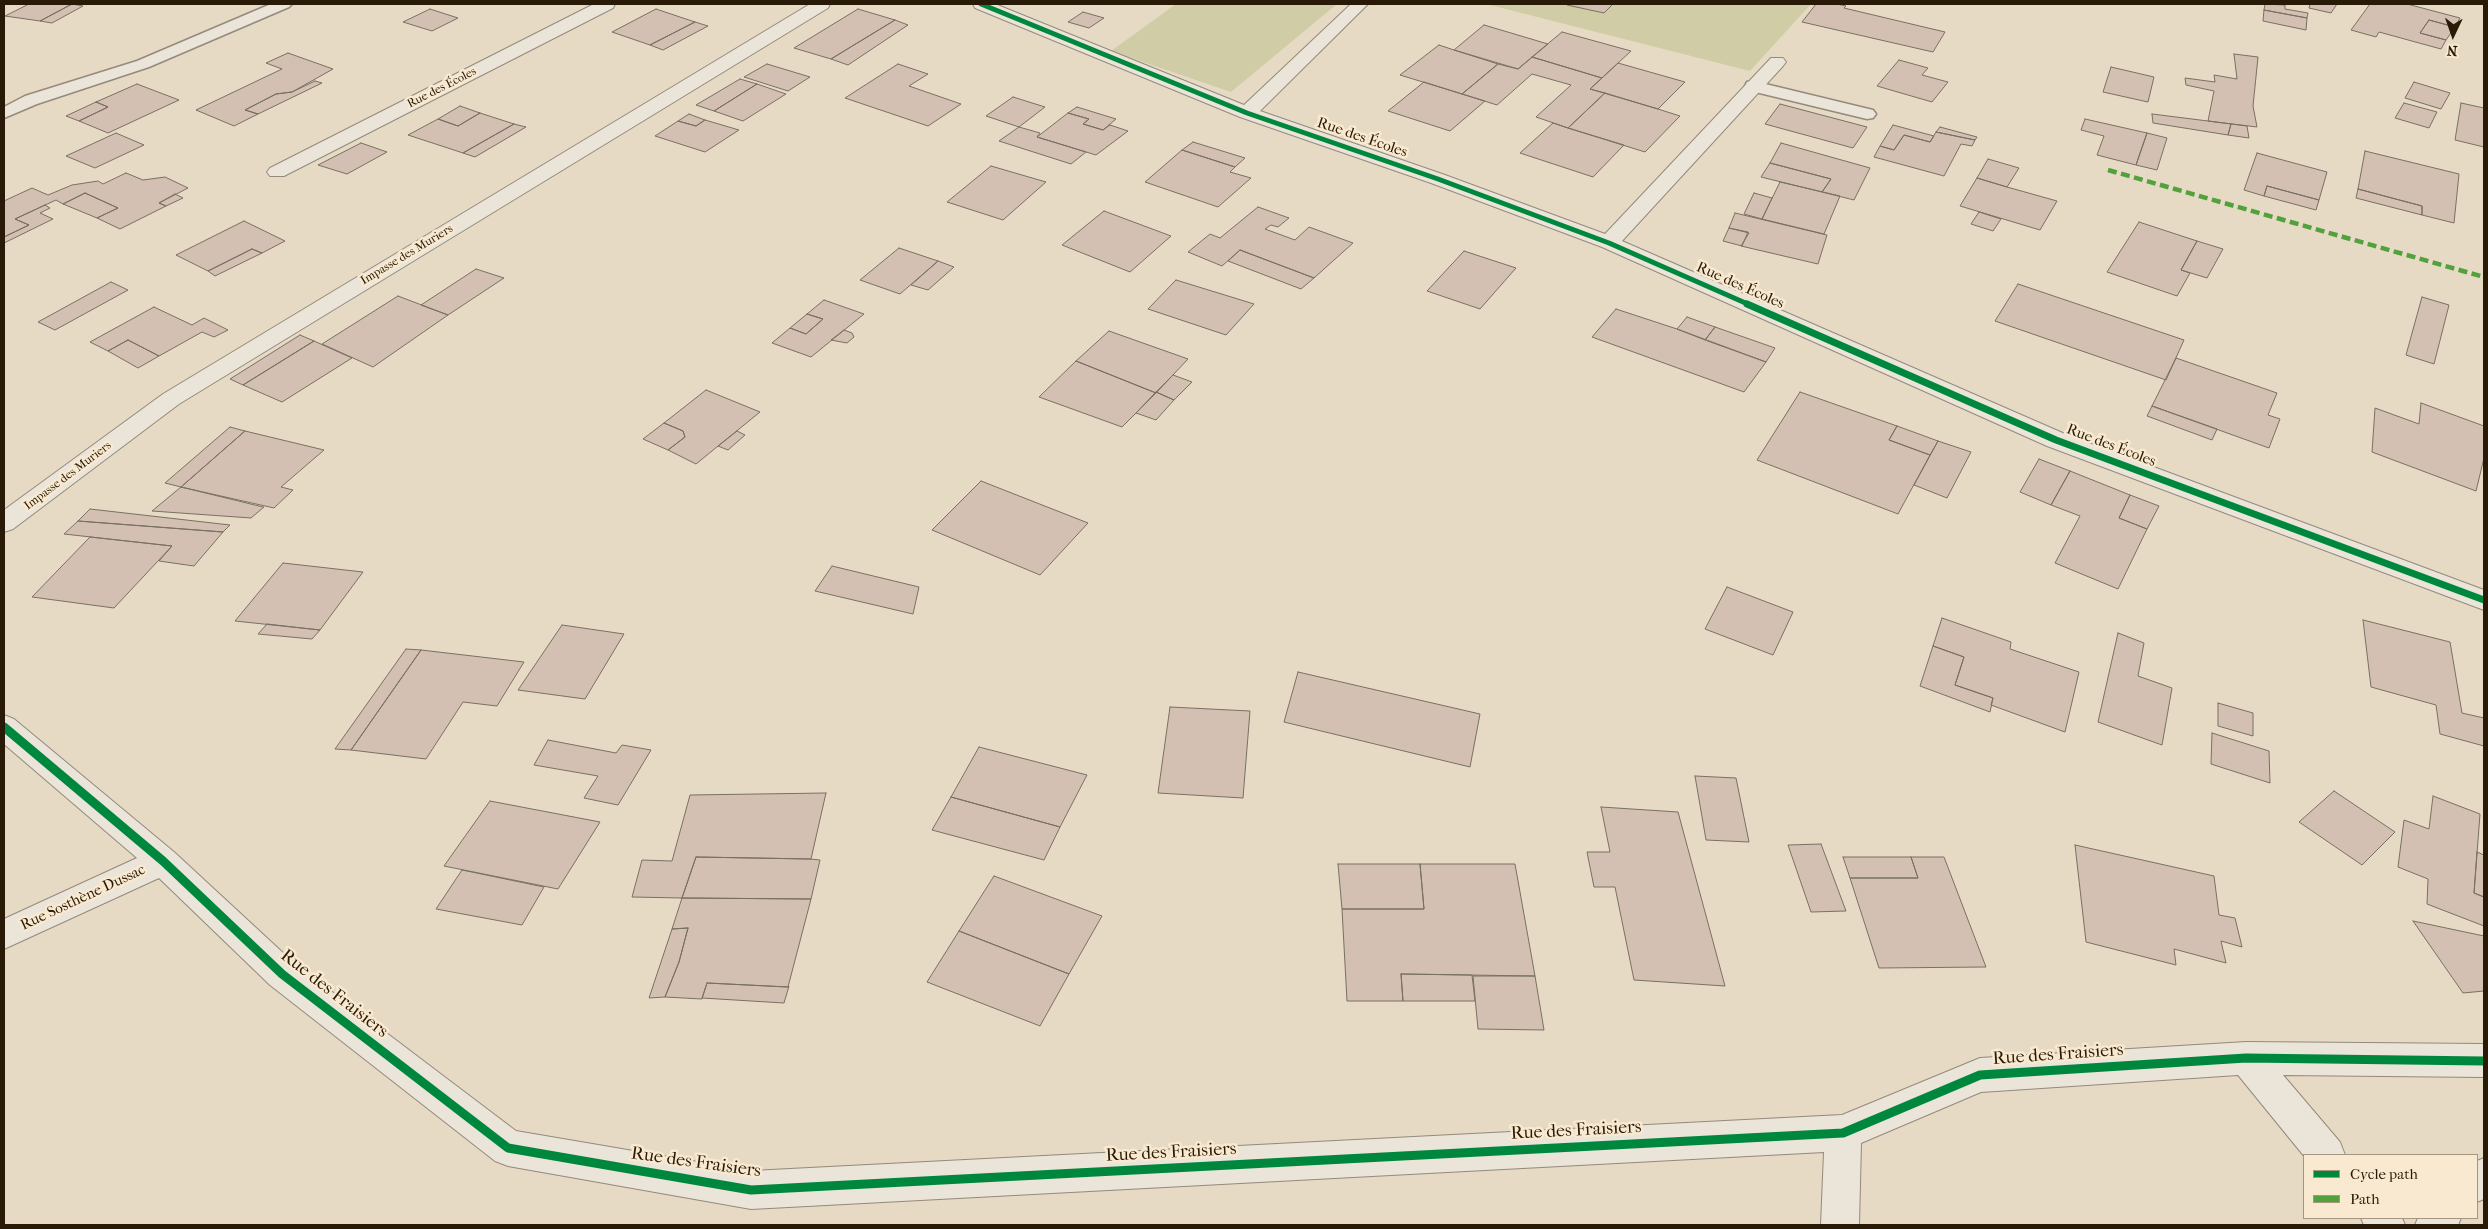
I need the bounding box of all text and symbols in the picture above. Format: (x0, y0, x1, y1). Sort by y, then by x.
north arrow (2428, 10, 2478, 60)
text: N (2446, 42, 2458, 59)
street label: Rue des Écoles (405, 64, 479, 112)
street label: Rue des Écoles (1314, 114, 1410, 162)
street label: Impasse des Muriers (358, 222, 456, 288)
street label: Rue des Écoles (1693, 259, 1787, 313)
street label: Rue des Écoles (2064, 421, 2158, 471)
street label: Impasse des Muriers (22, 439, 114, 513)
street label: Rue Sosthène Dussac (18, 861, 148, 935)
street label: Rue des Fraisiers (276, 945, 392, 1043)
street label: Rue des Fraisiers (1992, 1040, 2124, 1070)
street label: Rue des Fraisiers (1510, 1117, 1642, 1145)
street label: Rue des Fraisiers (1105, 1139, 1237, 1167)
street label: Rue des Fraisiers (630, 1143, 762, 1183)
legend (2303, 1154, 2478, 1219)
text: Cycle path (2350, 1165, 2418, 1183)
text: Path (2350, 1190, 2380, 1208)

